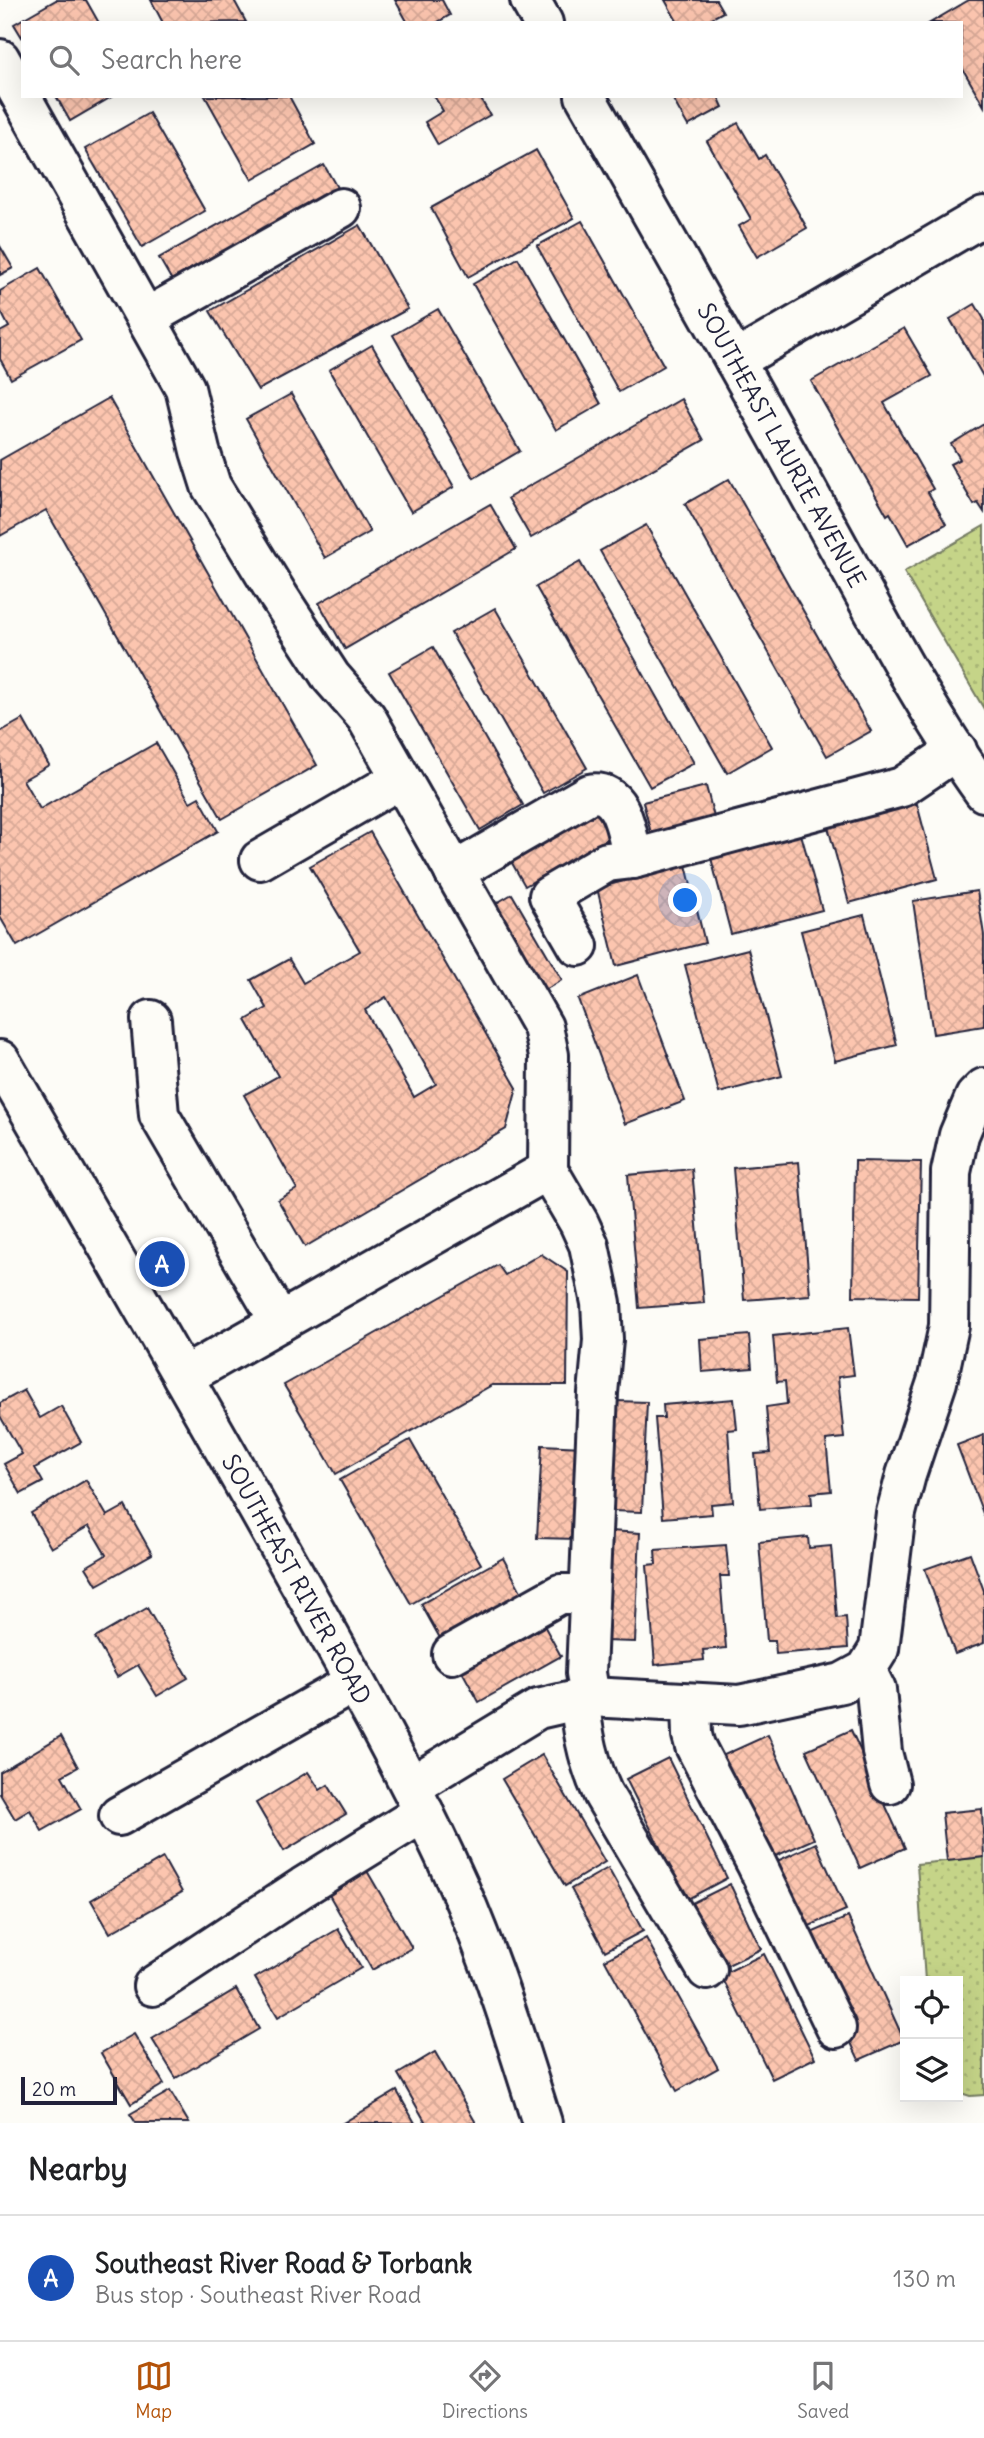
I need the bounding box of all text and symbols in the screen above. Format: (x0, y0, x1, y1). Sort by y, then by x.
search box (21, 21, 963, 98)
icon: search (45, 41, 83, 79)
text: Search here (101, 43, 242, 76)
street label: SOUTHEAST LAURIE AVENUE (691, 298, 873, 592)
your location (668, 883, 702, 917)
pin: A (139, 1238, 185, 1290)
street label: SOUTHEAST RIVER ROAD (216, 1449, 378, 1709)
map controls (900, 1976, 963, 2102)
button: locate (900, 1976, 963, 2039)
button: layers (900, 2039, 963, 2102)
scale bar (21, 2074, 117, 2106)
text: 20 m (32, 2077, 76, 2101)
text: Nearby (28, 2150, 128, 2188)
text: Southeast River Road & Torbank (95, 2247, 472, 2280)
text: A (44, 2264, 58, 2293)
text: 130 m (893, 2264, 956, 2293)
text: Bus stop · Southeast River Road (95, 2280, 421, 2309)
tab: Map (135, 2357, 173, 2423)
tab: Directions (442, 2357, 528, 2423)
tab: Saved (797, 2357, 849, 2423)

